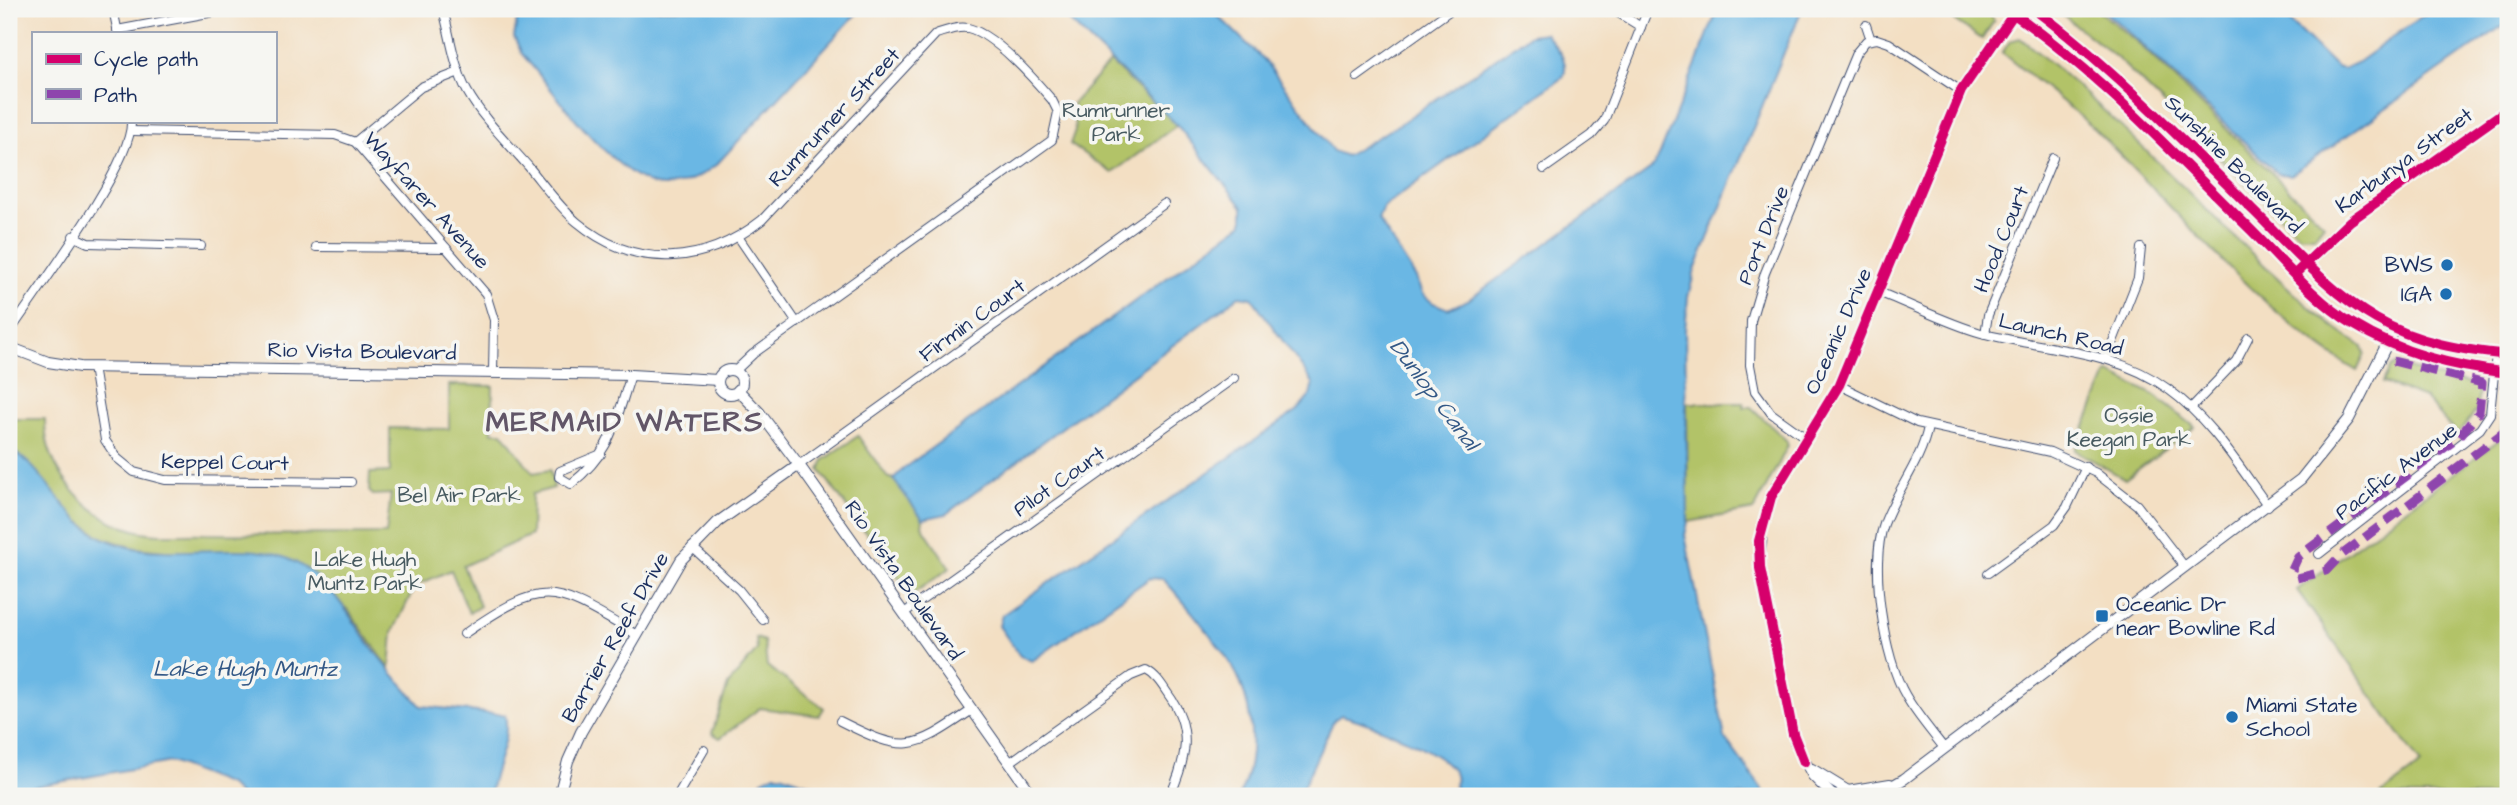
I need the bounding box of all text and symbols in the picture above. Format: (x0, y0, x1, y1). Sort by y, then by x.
legend (32, 32, 276, 122)
street label: Rumrunner Street (762, 41, 907, 194)
text: Cycle path (94, 45, 199, 76)
text: Path (94, 81, 138, 110)
street label: Sunshine Boulevard (2158, 89, 2309, 240)
park label: Rumrunner Park (1062, 96, 1170, 149)
street label: Karbunya Street (2330, 100, 2480, 222)
street label: Wayfarer Avenue (355, 125, 496, 277)
street label: Port Drive (1730, 181, 1796, 289)
street label: Hood Court (1967, 181, 2036, 297)
place label: BWS (2385, 251, 2433, 280)
marker: BWS (2439, 257, 2455, 273)
street label: Oceanic Drive (1798, 263, 1879, 399)
street label: Firmin Court (913, 272, 1032, 369)
place label: IGA (2401, 280, 2433, 309)
marker: IGA (2438, 286, 2454, 302)
street label: Launch Road (1996, 306, 2126, 363)
water label: Dunlop Canal (1382, 332, 1489, 459)
street label: Rio Vista Boulevard (267, 335, 457, 368)
park label: Ossie Keegan Park (2067, 401, 2191, 456)
district label: MERMAID WATERS (486, 403, 764, 442)
street label: Pacific Avenue (2329, 416, 2463, 527)
street label: Pilot Court (1008, 439, 1111, 524)
street label: Keppel Court (161, 447, 290, 479)
park label: Bel Air Park (397, 481, 521, 510)
street label: Rio Vista Boulevard (838, 495, 970, 666)
park label: Lake Hugh Muntz Park (308, 545, 422, 598)
street label: Barrier Reef Drive (555, 547, 676, 728)
place label: Oceanic Dr near Bowline Rd (2116, 590, 2275, 643)
marker: Oceanic Dr near Bowline Rd (2094, 608, 2110, 624)
water label: Lake Hugh Muntz (153, 653, 339, 686)
place label: Miami State School (2246, 691, 2358, 744)
marker: Miami State School (2224, 709, 2240, 725)

